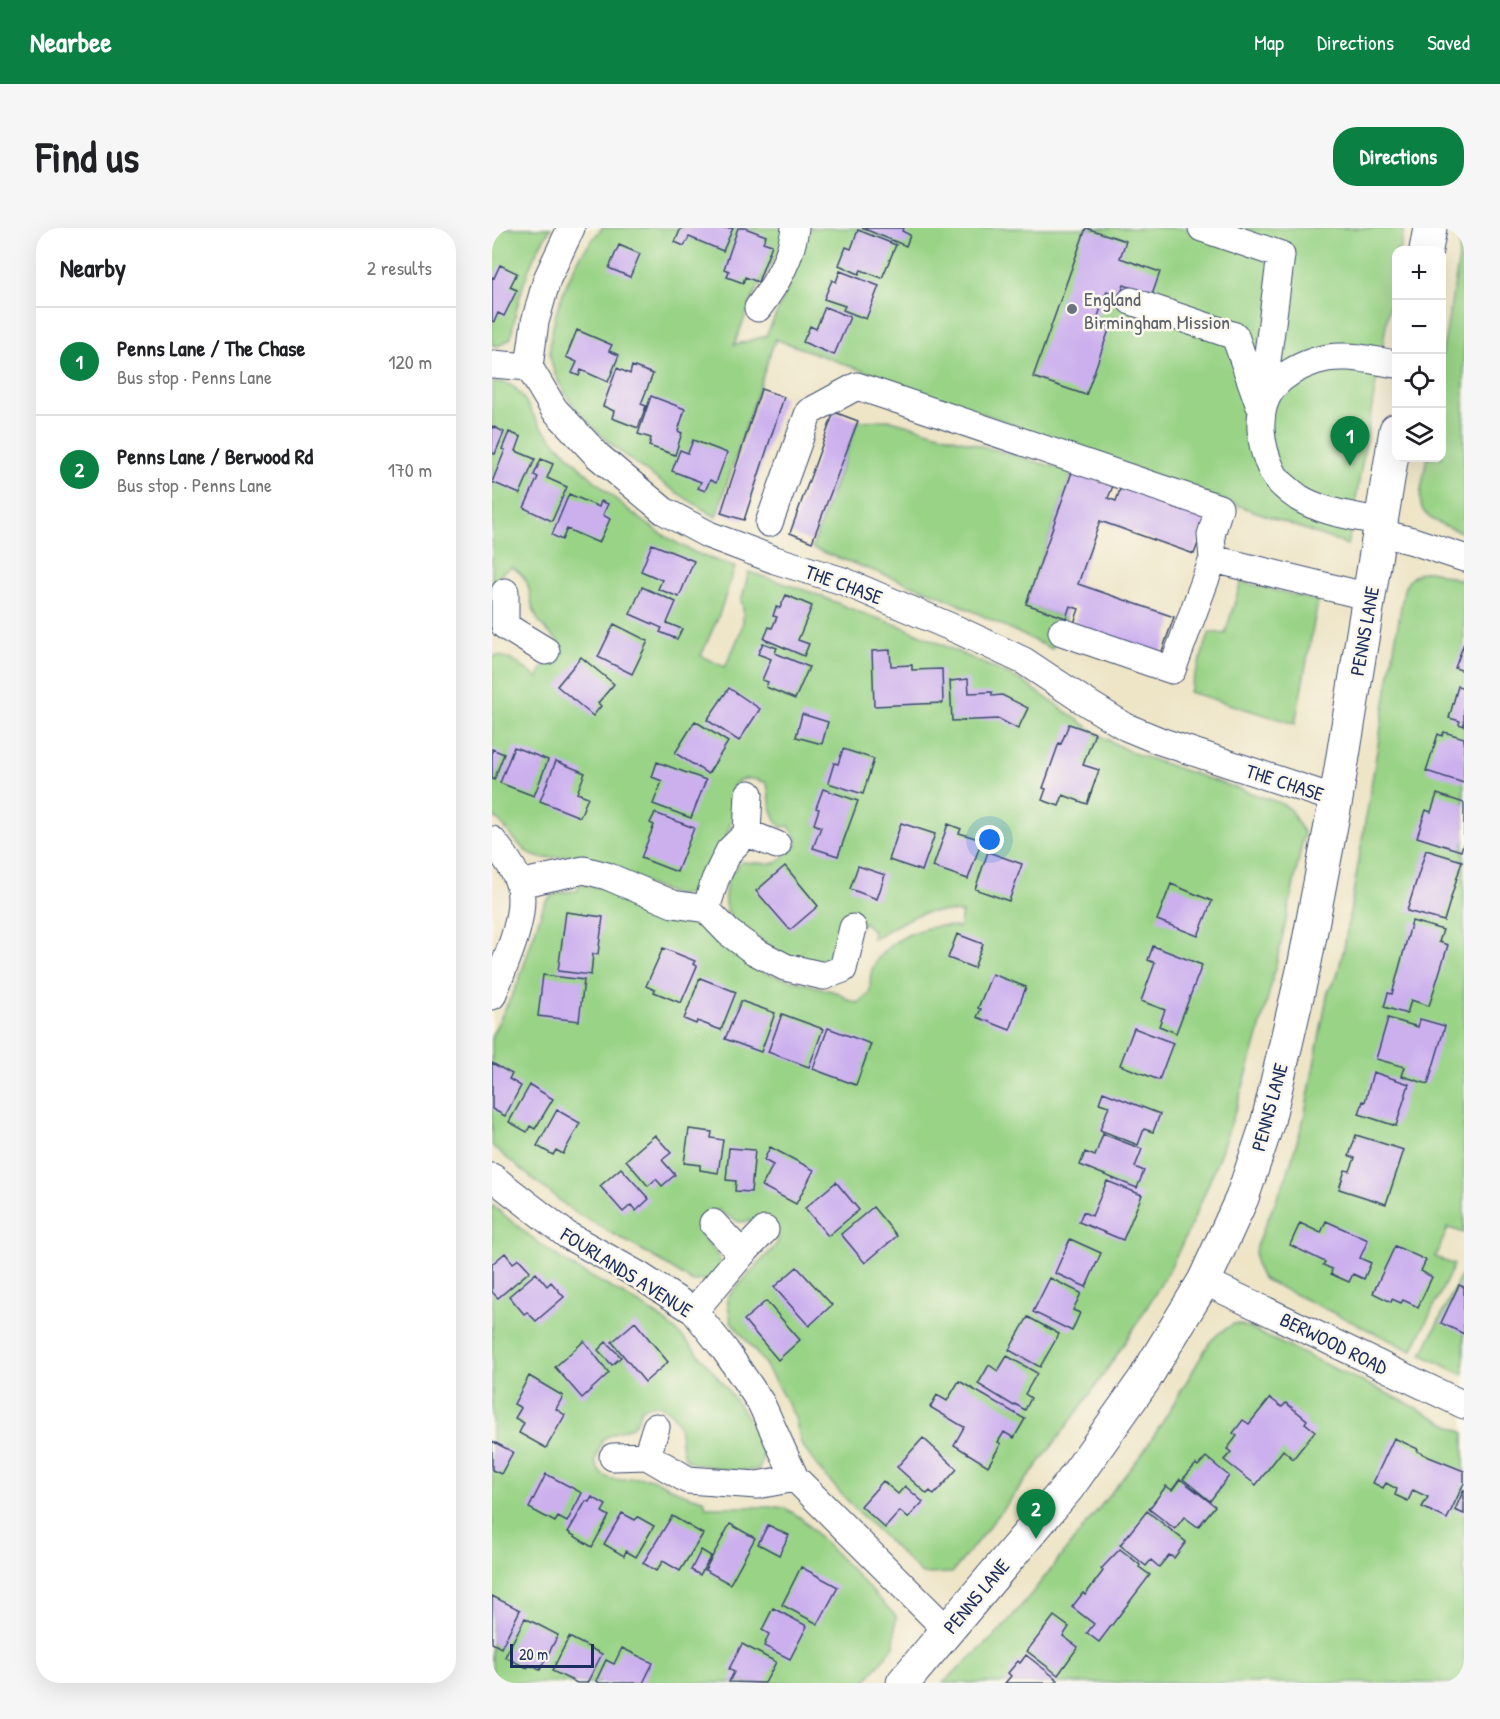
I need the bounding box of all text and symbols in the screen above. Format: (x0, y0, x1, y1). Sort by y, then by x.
text: Nearbee (30, 23, 112, 61)
text: Map (1254, 28, 1284, 57)
text: Directions (1317, 28, 1394, 57)
text: Saved (1427, 28, 1470, 57)
button: Directions (1333, 127, 1464, 186)
text: Find us (36, 128, 139, 185)
map controls (1392, 246, 1446, 462)
button: + (1392, 246, 1446, 300)
text: Nearby (60, 250, 126, 285)
text: 2 results (367, 254, 432, 281)
place label: England Birmingham Mission (1084, 285, 1230, 335)
button: − (1392, 300, 1446, 354)
marker: England Birmingham Mission (1065, 302, 1079, 316)
text: Penns Lane / The Chase (117, 333, 305, 363)
text: 1 (76, 348, 83, 375)
text: 120 m (388, 348, 432, 375)
button: locate (1392, 354, 1446, 408)
text: Bus stop · Penns Lane (117, 363, 272, 390)
button: layers (1392, 408, 1446, 462)
pin: 1 (1330, 416, 1370, 466)
text: Penns Lane / Berwood Rd (117, 441, 313, 471)
text: 2 (75, 456, 84, 483)
text: 170 m (388, 456, 432, 483)
text: Bus stop · Penns Lane (117, 471, 272, 498)
street label: THE CHASE (802, 558, 886, 610)
street label: PENNS LANE (1343, 584, 1385, 678)
street label: THE CHASE (1243, 757, 1327, 807)
your location (975, 825, 1004, 854)
street label: PENNS LANE (1244, 1060, 1294, 1154)
street label: FOURLANDS AVENUE (555, 1220, 698, 1323)
street label: BERWOOD ROAD (1276, 1305, 1393, 1381)
pin: 2 (1016, 1490, 1056, 1539)
street label: PENNS LANE (937, 1553, 1015, 1639)
scale bar (510, 1641, 594, 1668)
text: 20 m (519, 1643, 548, 1665)

